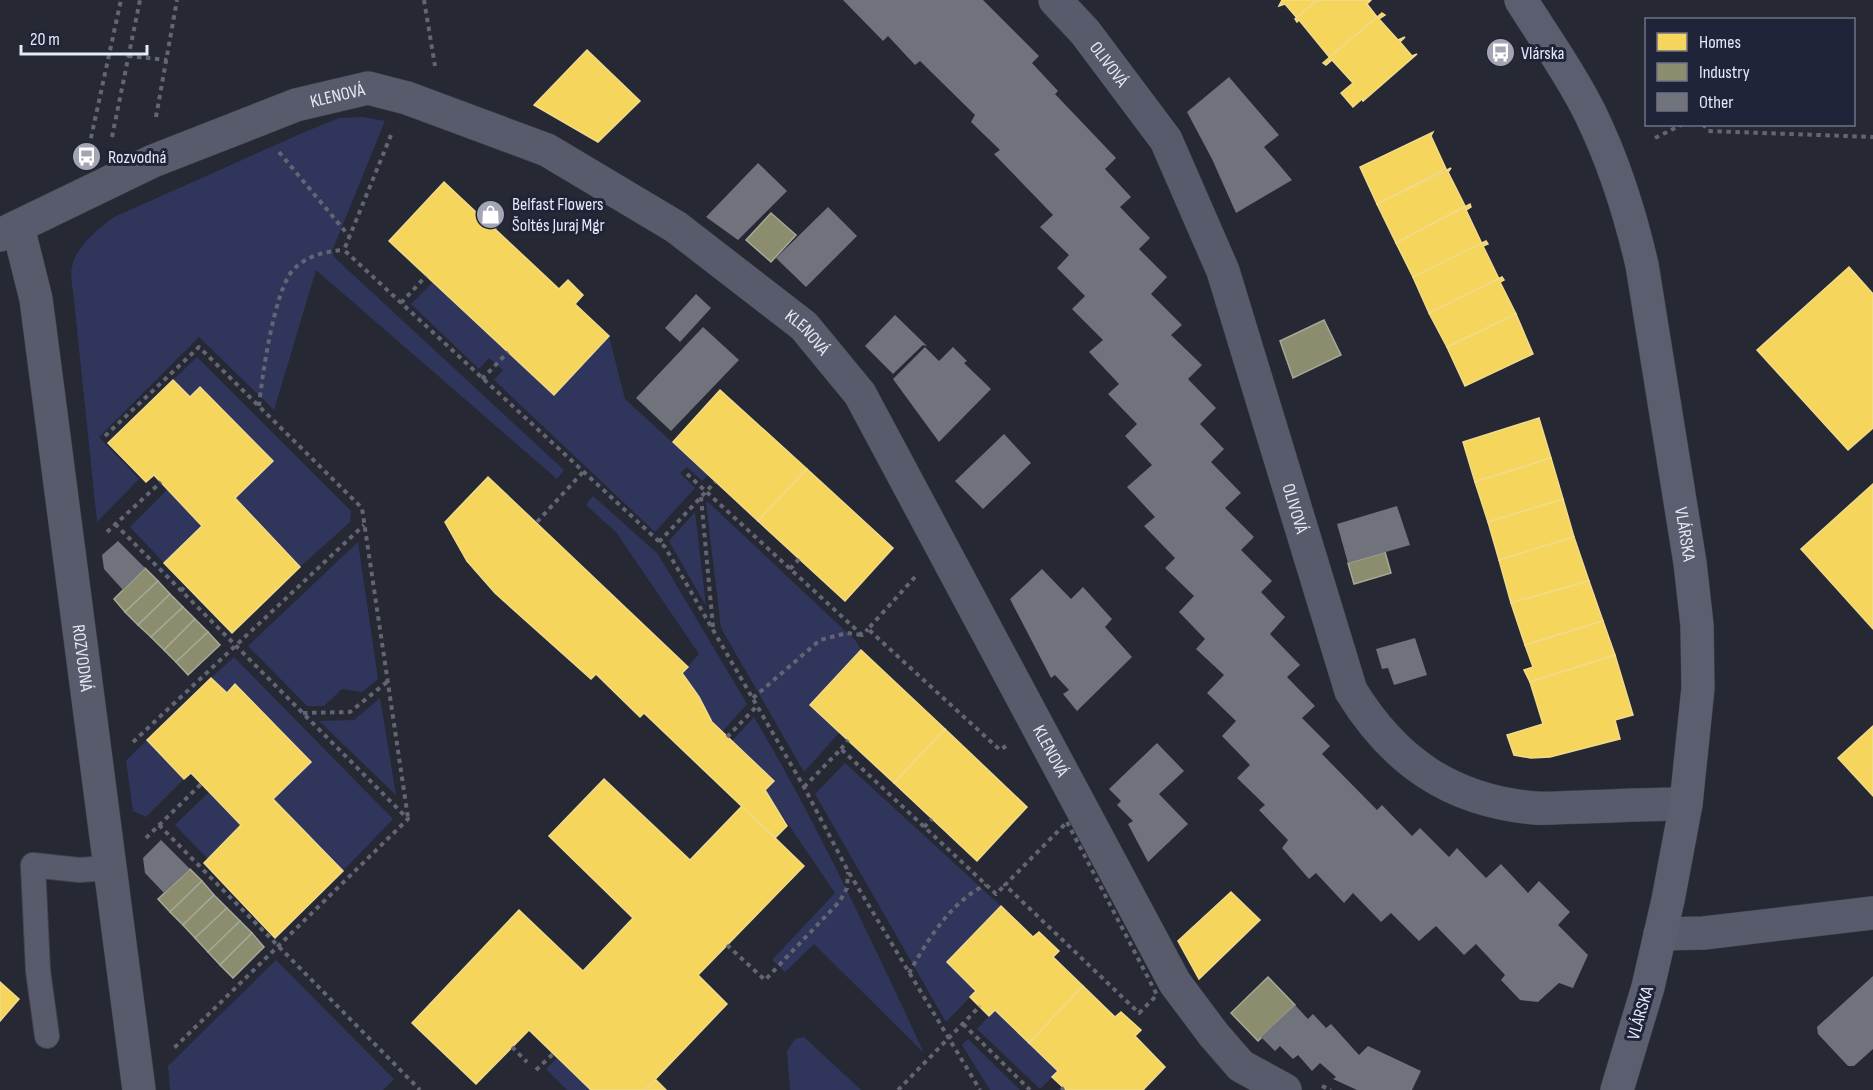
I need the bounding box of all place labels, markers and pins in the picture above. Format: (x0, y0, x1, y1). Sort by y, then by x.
bus stop icon: Vlárska (1484, 37, 1516, 69)
place label: Vlárska (1521, 43, 1565, 64)
bus stop icon: Rozvodná (71, 141, 103, 173)
place label: Rozvodná (108, 147, 166, 168)
place label: Belfast Flowers Šoltés Juraj Mgr (512, 194, 605, 236)
shop icon: Belfast Flowers Šoltés Juraj Mgr (475, 198, 507, 230)

